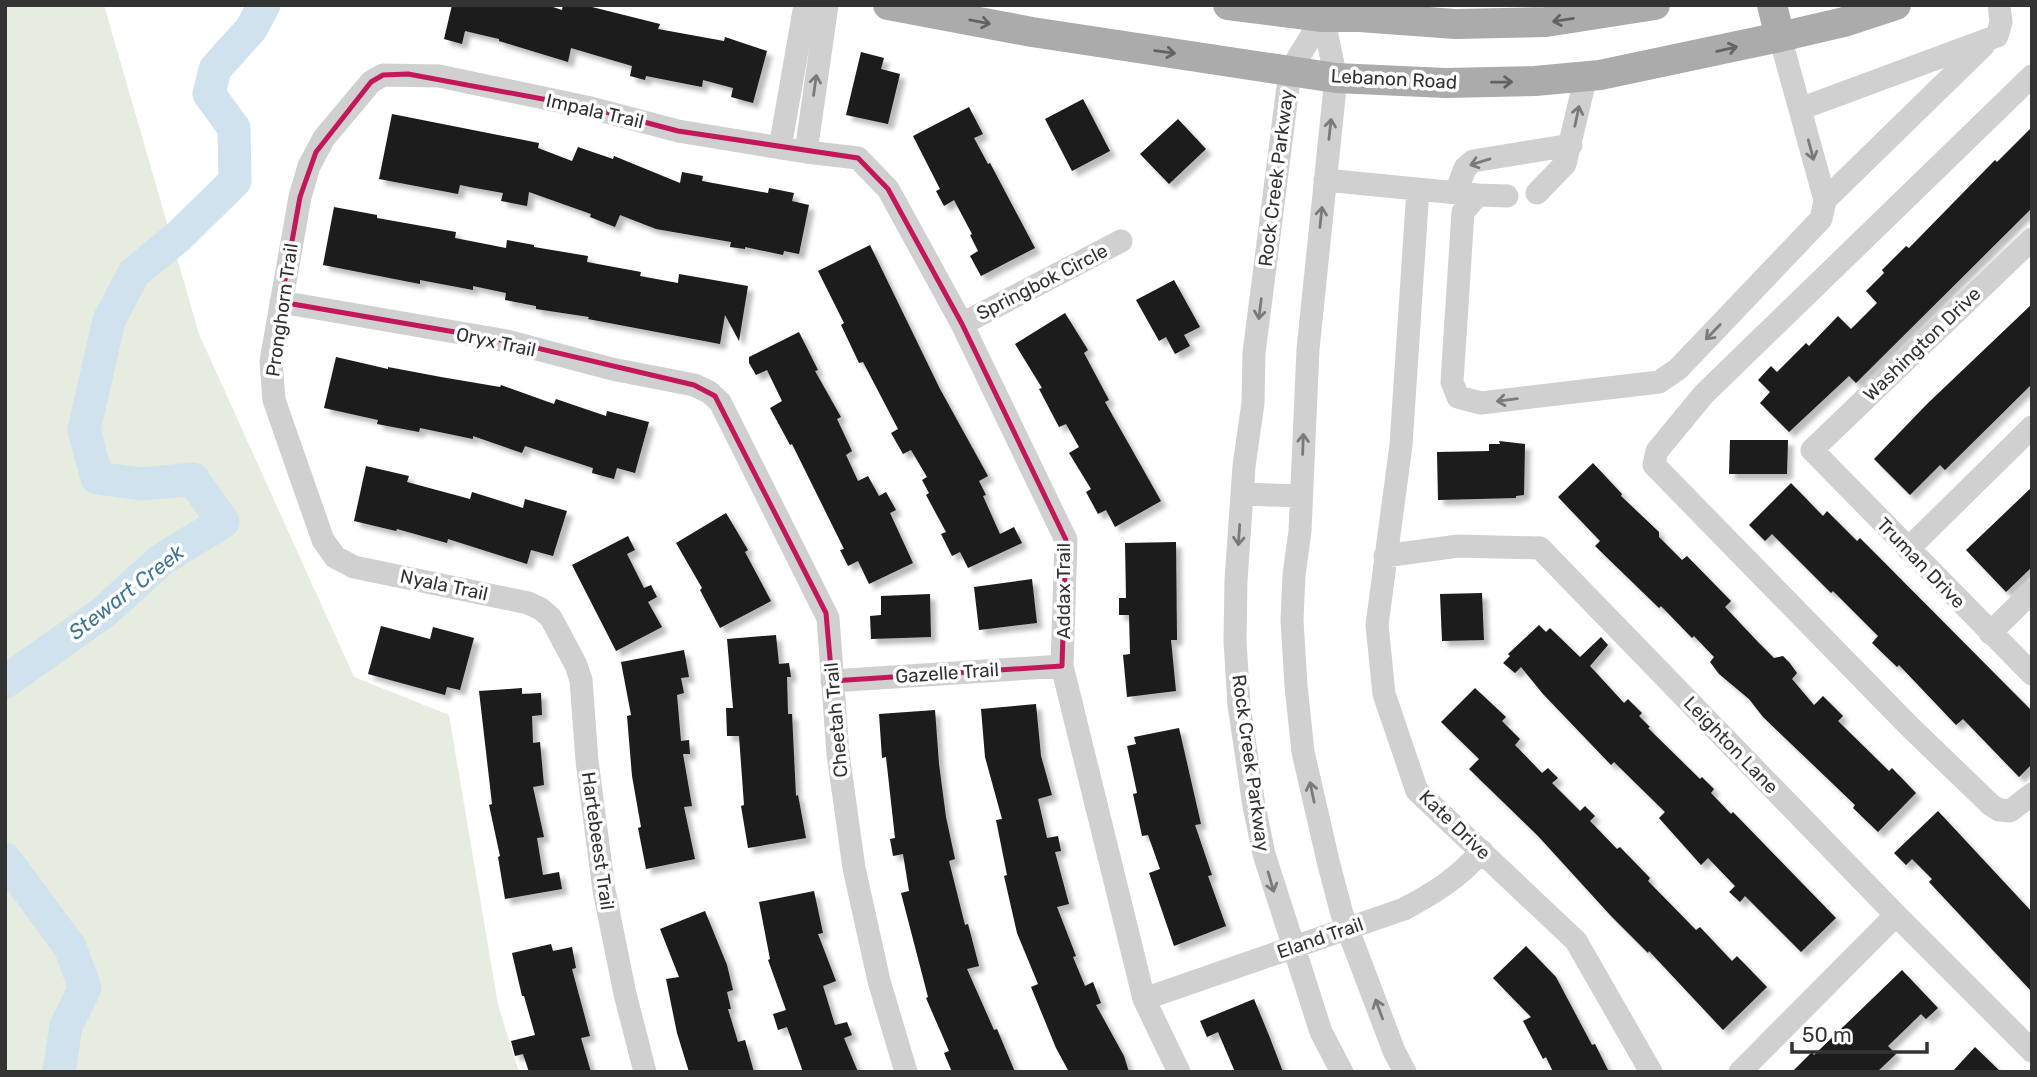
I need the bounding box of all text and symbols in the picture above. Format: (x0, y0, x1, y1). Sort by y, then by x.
one-way arrow (1553, 14, 1575, 27)
one-way arrow (968, 16, 991, 30)
one-way arrow (1715, 42, 1737, 55)
one-way arrow (1154, 46, 1176, 59)
street label: Lebanon Road (1330, 64, 1458, 94)
one-way arrow (809, 74, 822, 96)
one-way arrow (1490, 75, 1513, 89)
street label: Rock Creek Parkway (1254, 88, 1298, 268)
street label: Impala Trail (544, 89, 646, 133)
one-way arrow (1571, 105, 1584, 128)
one-way arrow (1324, 118, 1337, 141)
one-way arrow (1806, 139, 1819, 161)
one-way arrow (1470, 156, 1492, 169)
one-way arrow (1315, 206, 1328, 229)
street label: Springbok Circle (972, 239, 1112, 325)
street label: Pronghorn Trail (261, 242, 303, 378)
street label: Washington Drive (1859, 282, 1985, 406)
one-way arrow (1253, 297, 1266, 320)
street label: Oryx Trail (454, 322, 538, 362)
one-way arrow (1705, 323, 1722, 340)
one-way arrow (1496, 394, 1519, 407)
one-way arrow (1297, 433, 1310, 456)
street label: Truman Drive (1872, 513, 1970, 613)
one-way arrow (1232, 523, 1245, 546)
water label: Stewart Creek (63, 539, 189, 645)
street label: Addax Trail (1052, 543, 1075, 639)
street label: Nyala Trail (398, 564, 490, 606)
street label: Gazelle Trail (894, 658, 1000, 688)
street label: Cheetah Trail (820, 662, 852, 778)
street label: Rock Creek Parkway (1227, 673, 1275, 853)
street label: Leighton Lane (1679, 692, 1783, 798)
street label: Hartebeest Trail (577, 770, 619, 912)
one-way arrow (1304, 781, 1318, 804)
street label: Kate Drive (1415, 785, 1495, 865)
one-way arrow (1266, 870, 1279, 892)
street label: Eland Trail (1274, 913, 1366, 963)
one-way arrow (1371, 998, 1384, 1020)
scale bar (1792, 1010, 1927, 1054)
text: 50 m (1802, 1022, 1852, 1047)

